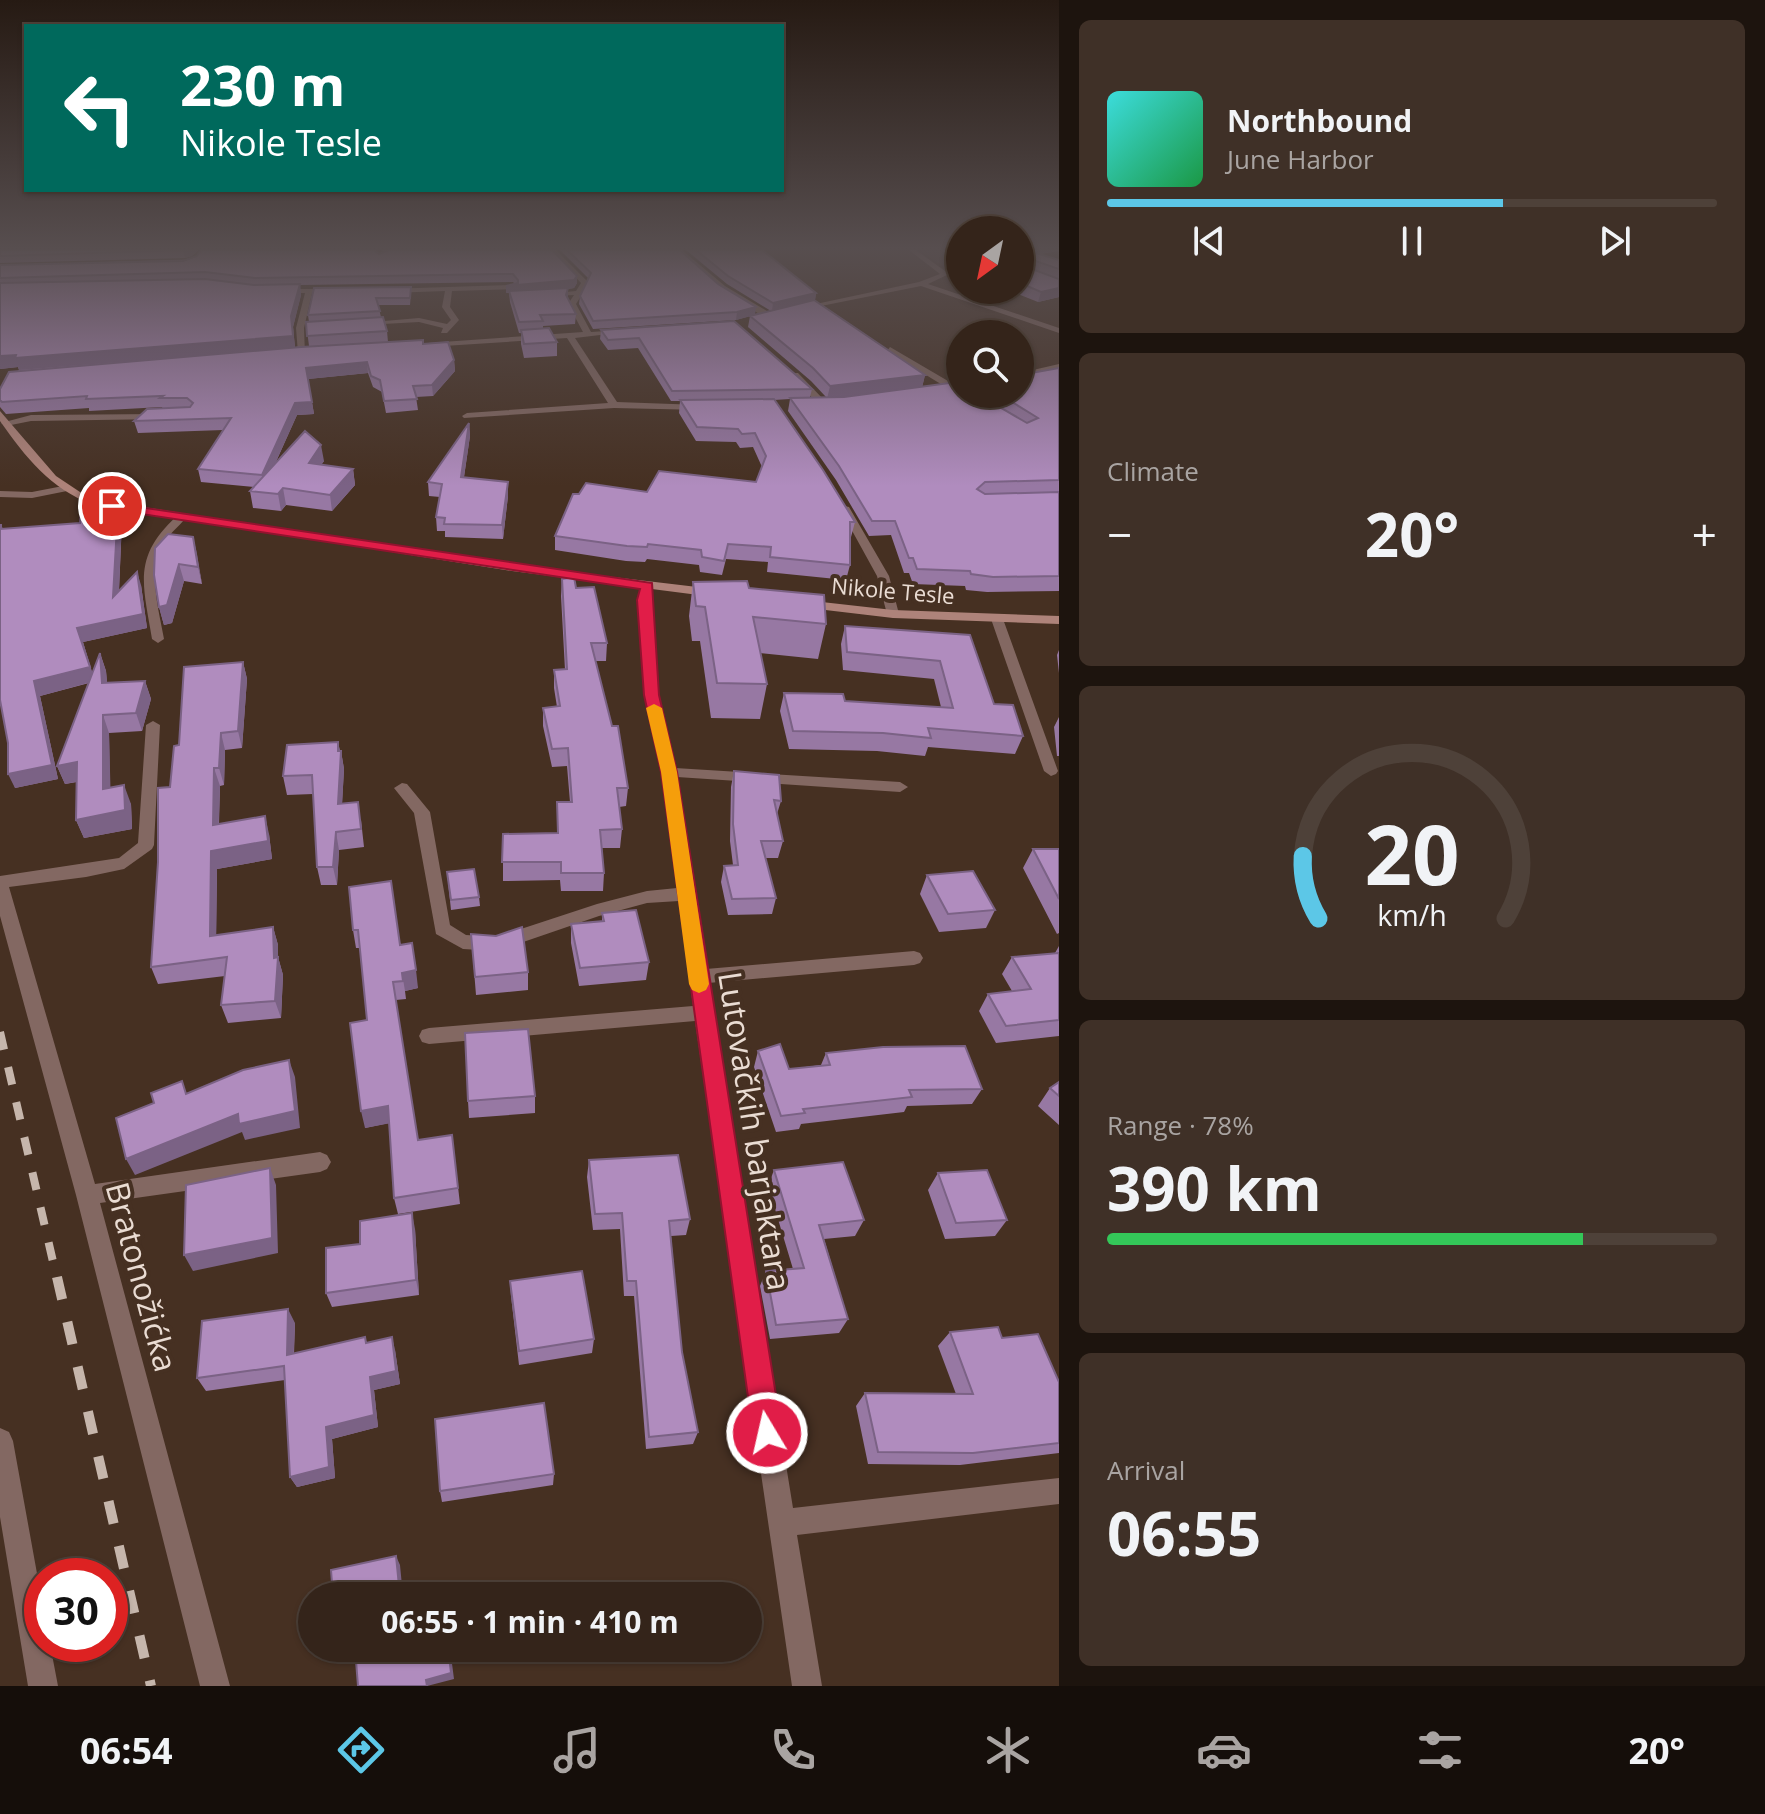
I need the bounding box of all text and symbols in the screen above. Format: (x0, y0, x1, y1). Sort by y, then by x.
text: 230 m (180, 46, 346, 122)
icon: left (48, 56, 152, 160)
text: Northbound (1227, 100, 1412, 141)
text: Nikole Tesle (180, 118, 382, 167)
text: June Harbor (1227, 141, 1374, 177)
north arrow (946, 216, 1034, 304)
map controls (946, 216, 1034, 408)
icon: previous (1187, 219, 1231, 263)
icon: pause (1390, 219, 1434, 263)
icon: next (1593, 219, 1637, 263)
button: search (946, 320, 1034, 408)
text: Climate (1107, 453, 1199, 489)
pin (78, 472, 146, 540)
icon: arrive (90, 484, 134, 528)
text: 20° (1365, 493, 1459, 575)
text: − (1107, 504, 1132, 564)
text: + (1692, 504, 1717, 564)
street label: Nikole Tesle (830, 570, 956, 610)
text: 20 (1364, 796, 1460, 909)
text: km/h (1377, 895, 1447, 934)
street label: Lutovačkih barjaktara (709, 968, 802, 1293)
text: Range · 78% (1107, 1107, 1254, 1143)
text: 390 km (1107, 1147, 1322, 1229)
street label: Bratonožićka (97, 1177, 188, 1376)
position arrow (725, 1391, 809, 1475)
text: Arrival (1107, 1452, 1185, 1488)
text: 06:55 (1107, 1492, 1261, 1574)
speed limit sign: 30 (24, 1558, 128, 1662)
text: 06:55 · 1 min · 410 m (381, 1601, 679, 1642)
icon: directions (333, 1722, 389, 1778)
icon: music (549, 1722, 605, 1778)
icon: phone (765, 1722, 821, 1778)
icon: climate (980, 1722, 1036, 1778)
icon: car (1196, 1722, 1252, 1778)
icon: filters (1412, 1722, 1468, 1778)
text: 06:54 (80, 1726, 173, 1775)
text: 20° (1628, 1726, 1685, 1775)

